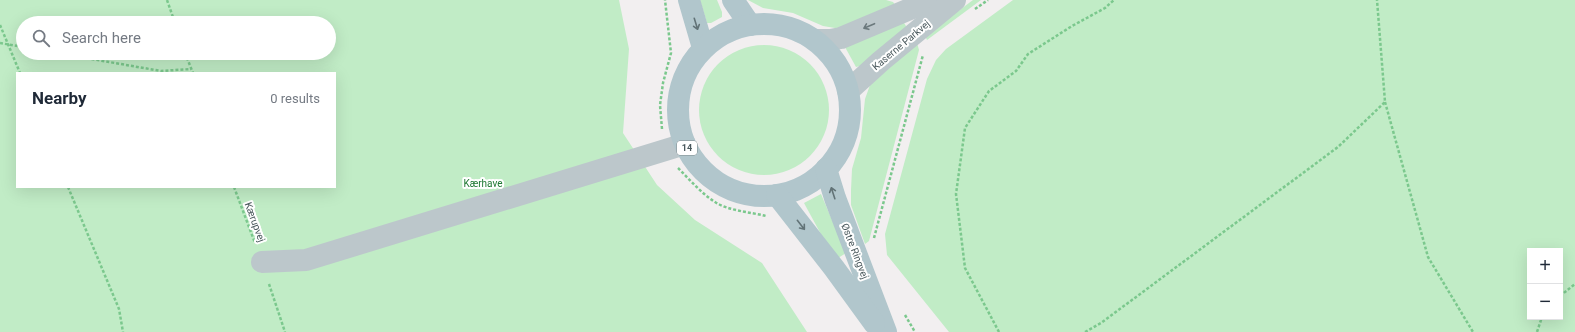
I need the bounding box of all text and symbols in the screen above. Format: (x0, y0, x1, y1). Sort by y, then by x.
search box (16, 16, 336, 60)
one-way arrow (693, 17, 700, 30)
street label: Kaserne Parkvej (870, 18, 932, 72)
one-way arrow (863, 23, 875, 31)
icon: search (30, 27, 52, 49)
text: Search here (62, 29, 141, 47)
text: Nearby (32, 88, 87, 108)
text: 0 results (270, 91, 320, 106)
road number: 14 (677, 141, 697, 155)
park label: Kærhave (463, 178, 503, 189)
one-way arrow (829, 187, 837, 199)
street label: Kærupvej (243, 201, 267, 243)
one-way arrow (797, 220, 805, 231)
street label: Østre Ringvej (839, 222, 871, 280)
map controls (1527, 248, 1563, 320)
button: + (1527, 248, 1563, 284)
button: − (1527, 284, 1563, 320)

